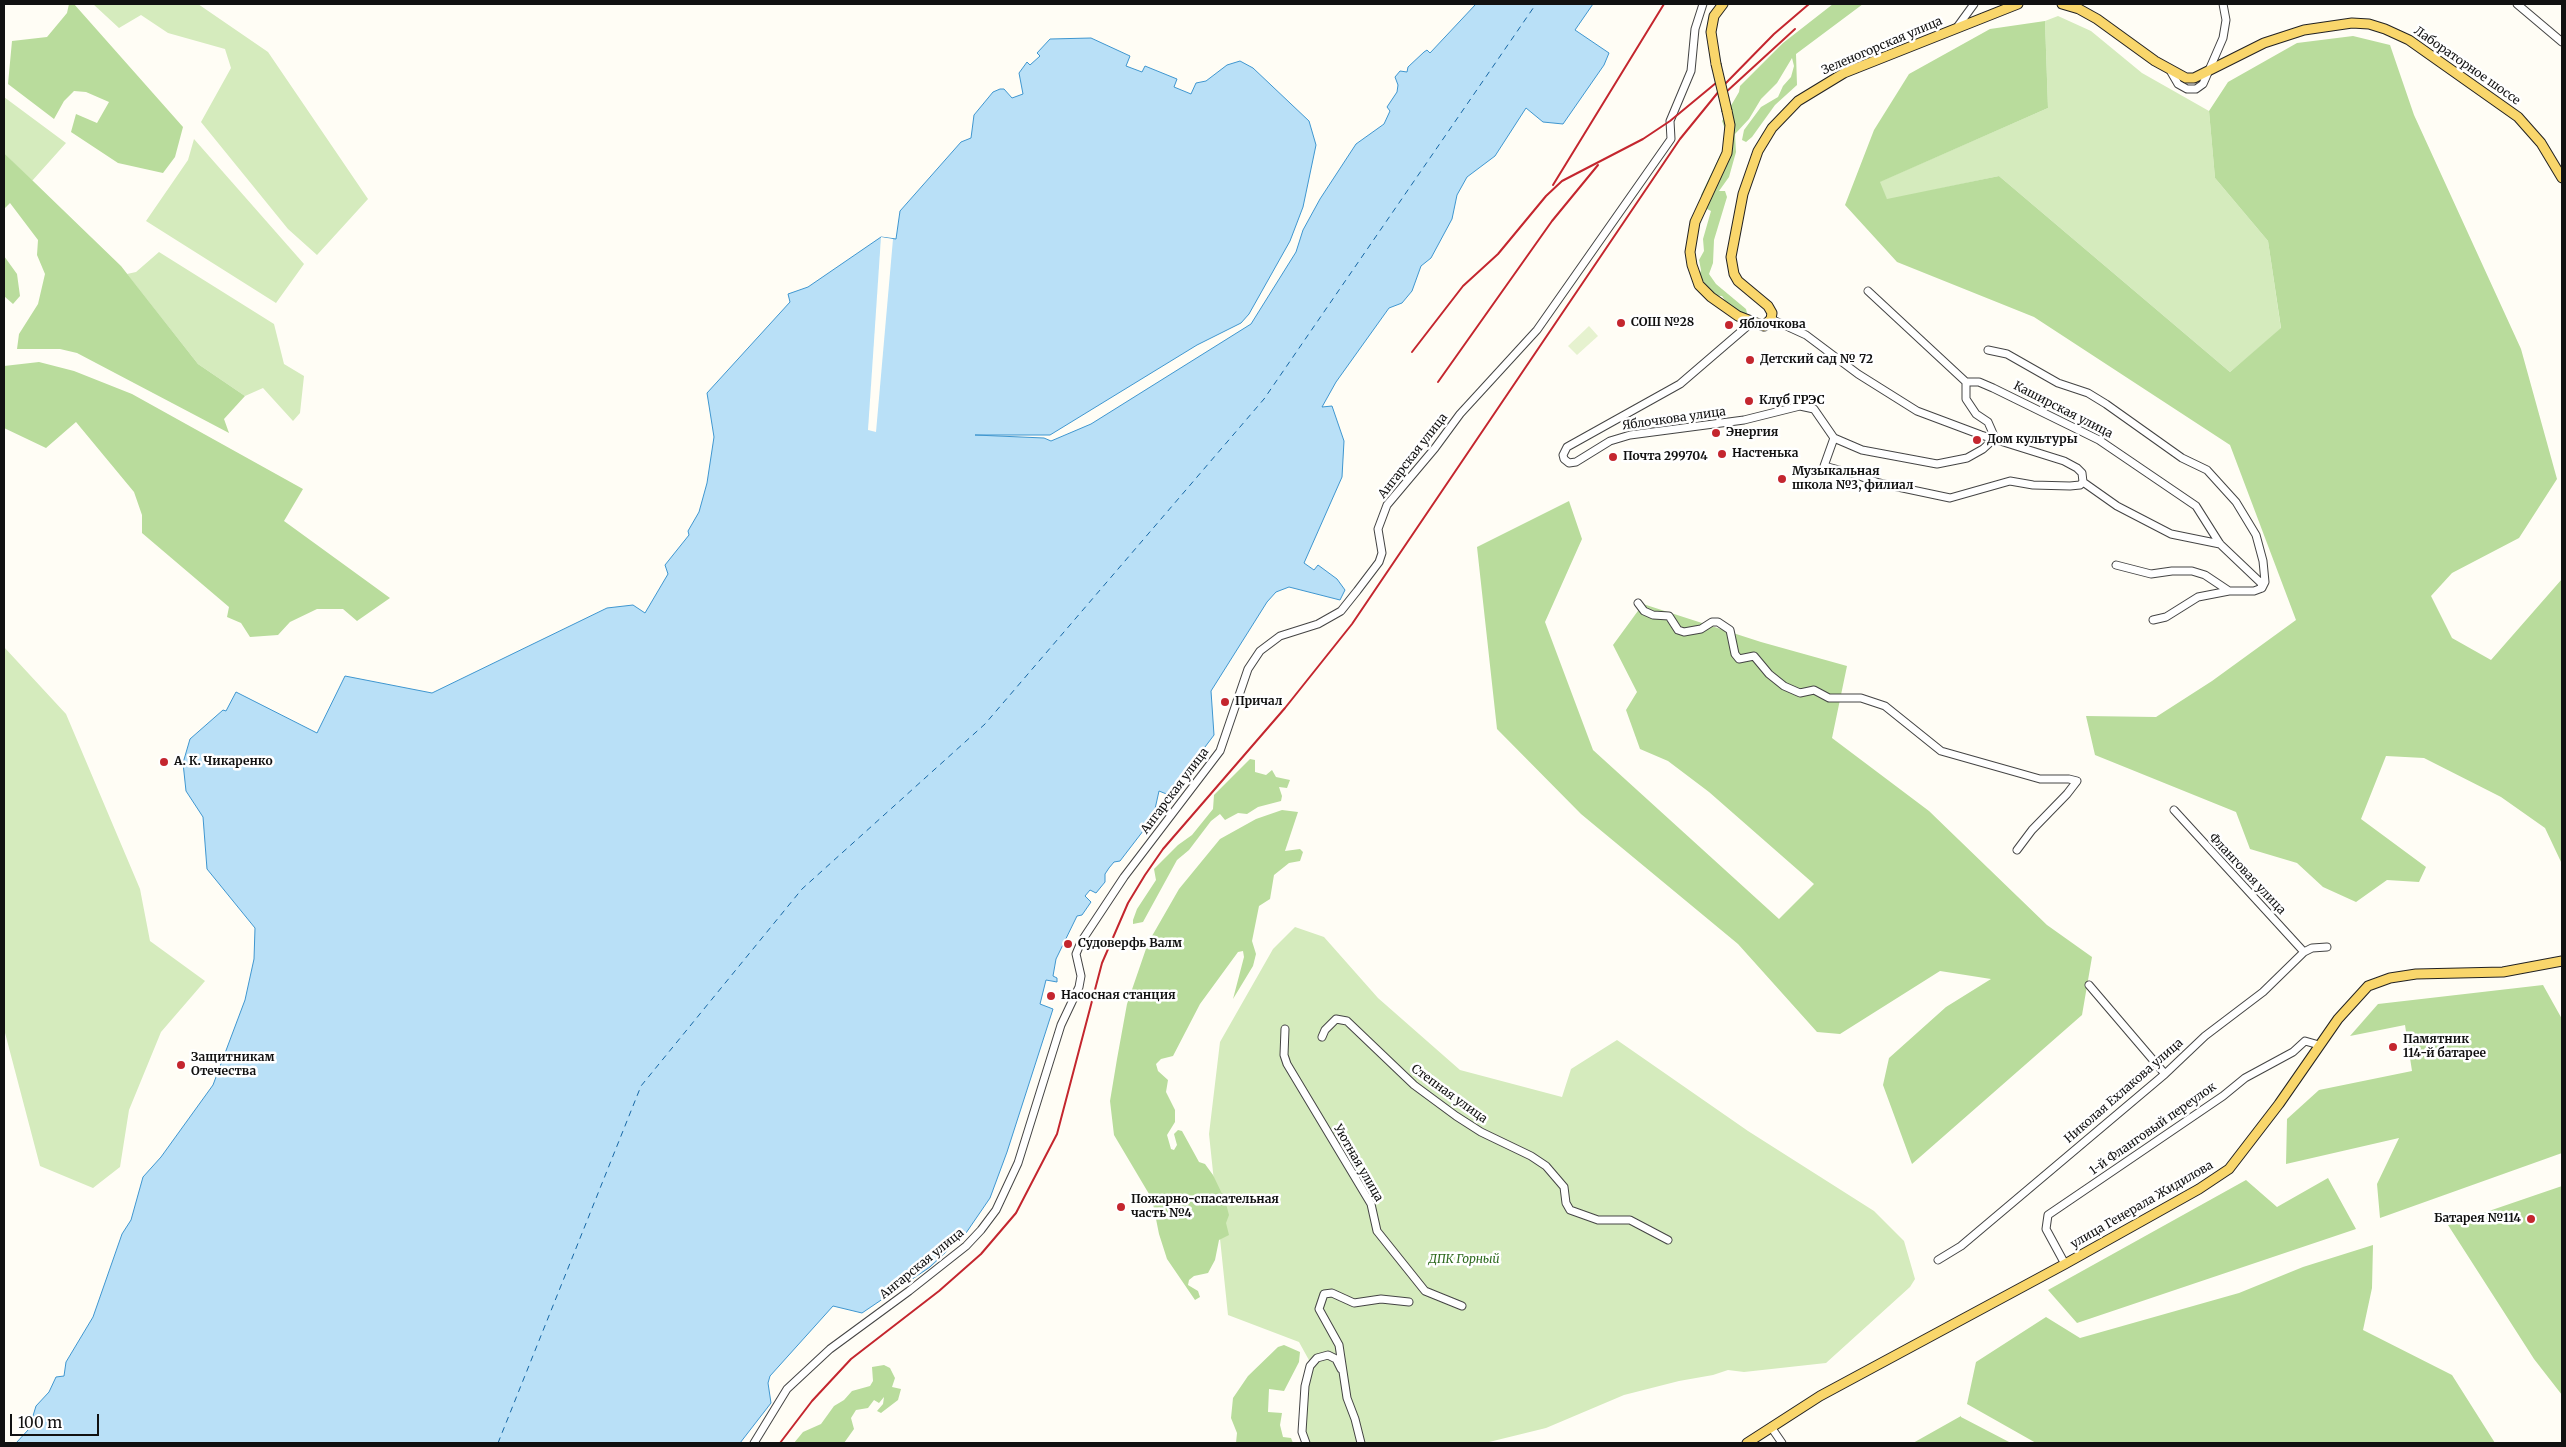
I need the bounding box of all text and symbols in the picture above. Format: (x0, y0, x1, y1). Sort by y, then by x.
street label: Зеленогорская улица (1820, 14, 1944, 78)
street label: Лабораторное шоссе (2411, 24, 2523, 108)
place label: СОШ №28 (1631, 316, 1694, 330)
marker: СОШ №28 (1615, 317, 1627, 329)
place label: Яблочкова (1739, 318, 1806, 332)
marker: Яблочкова (1723, 319, 1735, 331)
place label: Детский сад № 72 (1760, 353, 1873, 367)
marker: Детский сад № 72 (1744, 354, 1756, 366)
street label: Каширская улица (2011, 379, 2115, 441)
place label: Клуб ГРЭС (1759, 394, 1825, 408)
marker: Клуб ГРЭС (1743, 395, 1755, 407)
street label: Яблочкова улица (1621, 405, 1727, 433)
street label: Ангарская улица (1375, 411, 1451, 501)
place label: Энергия (1726, 426, 1778, 440)
marker: Энергия (1710, 427, 1722, 439)
place label: Дом культуры (1987, 433, 2078, 447)
marker: Дом культуры (1971, 434, 1983, 446)
place label: Настенька (1732, 447, 1798, 461)
marker: Настенька (1716, 448, 1728, 460)
place label: Почта 299704 (1623, 450, 1708, 464)
marker: Почта 299704 (1607, 451, 1619, 463)
place label: Музыкальная школа №3, филиал (1792, 465, 1913, 493)
marker: Музыкальная школа №3, филиал (1776, 473, 1788, 485)
place label: Причал (1235, 695, 1282, 709)
marker: Причал (1219, 696, 1231, 708)
street label: Ангарская улица (1138, 745, 1212, 837)
place label: А. К. Чикаренко (174, 755, 273, 769)
marker: А. К. Чикаренко (158, 756, 170, 768)
street label: Фланговая улица (2206, 830, 2288, 918)
place label: Судоверфь Валм (1078, 937, 1182, 951)
marker: Судоверфь Валм (1062, 938, 1074, 950)
place label: Насосная станция (1061, 989, 1176, 1003)
marker: Насосная станция (1045, 990, 1057, 1002)
place label: Памятник 114-й батарее (2403, 1033, 2486, 1061)
street label: Николая Ехлакова улица (2062, 1036, 2186, 1146)
marker: Памятник 114-й батарее (2387, 1041, 2399, 1053)
place label: Защитникам Отечества (191, 1051, 275, 1079)
marker: Защитникам Отечества (175, 1059, 187, 1071)
street label: Степная улица (1408, 1062, 1490, 1126)
street label: 1-й Фланговый переулок (2087, 1080, 2219, 1178)
street label: Уютная улица (1330, 1122, 1386, 1204)
street label: улица Генерала Жидилова (2068, 1158, 2216, 1252)
place label: Пожарно-спасательная часть №4 (1131, 1193, 1279, 1221)
marker: Пожарно-спасательная часть №4 (1115, 1201, 1127, 1213)
place label: Батарея №114 (2434, 1212, 2521, 1226)
marker: Батарея №114 (2525, 1213, 2537, 1225)
street label: Ангарская улица (877, 1226, 967, 1302)
park label: ДПК Горный (1428, 1253, 1500, 1267)
scale bar (12, 1404, 101, 1436)
text: 100 m (18, 1413, 62, 1432)

